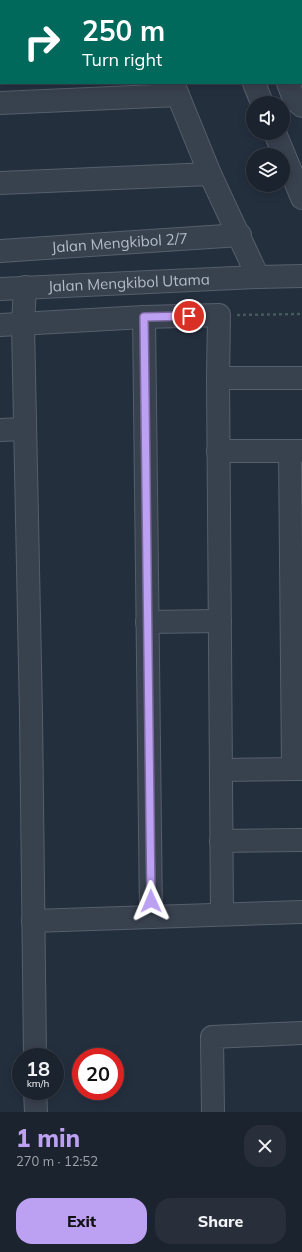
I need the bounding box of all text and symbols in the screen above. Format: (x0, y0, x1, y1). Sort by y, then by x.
text: 250 m (82, 13, 165, 48)
icon: right (16, 16, 68, 68)
text: Turn right (82, 48, 162, 71)
map controls (246, 96, 290, 192)
button: sound (246, 96, 290, 140)
button: layers (246, 148, 290, 192)
street label: Jalan Mengkibol 2/7 (51, 228, 189, 257)
street label: Jalan Mengkibol Utama (47, 269, 210, 296)
pin (172, 299, 206, 333)
icon: arrive (178, 305, 200, 327)
position arrow (130, 880, 172, 922)
speed limit sign: 20 (72, 1048, 124, 1100)
text: 18 (26, 1056, 50, 1081)
text: km/h (27, 1077, 49, 1090)
text: 1 min (16, 1123, 80, 1153)
button: close (244, 1125, 286, 1167)
text: 270 m · 12:52 (16, 1153, 98, 1169)
button: Exit (16, 1198, 147, 1244)
button: Share (155, 1198, 286, 1244)

